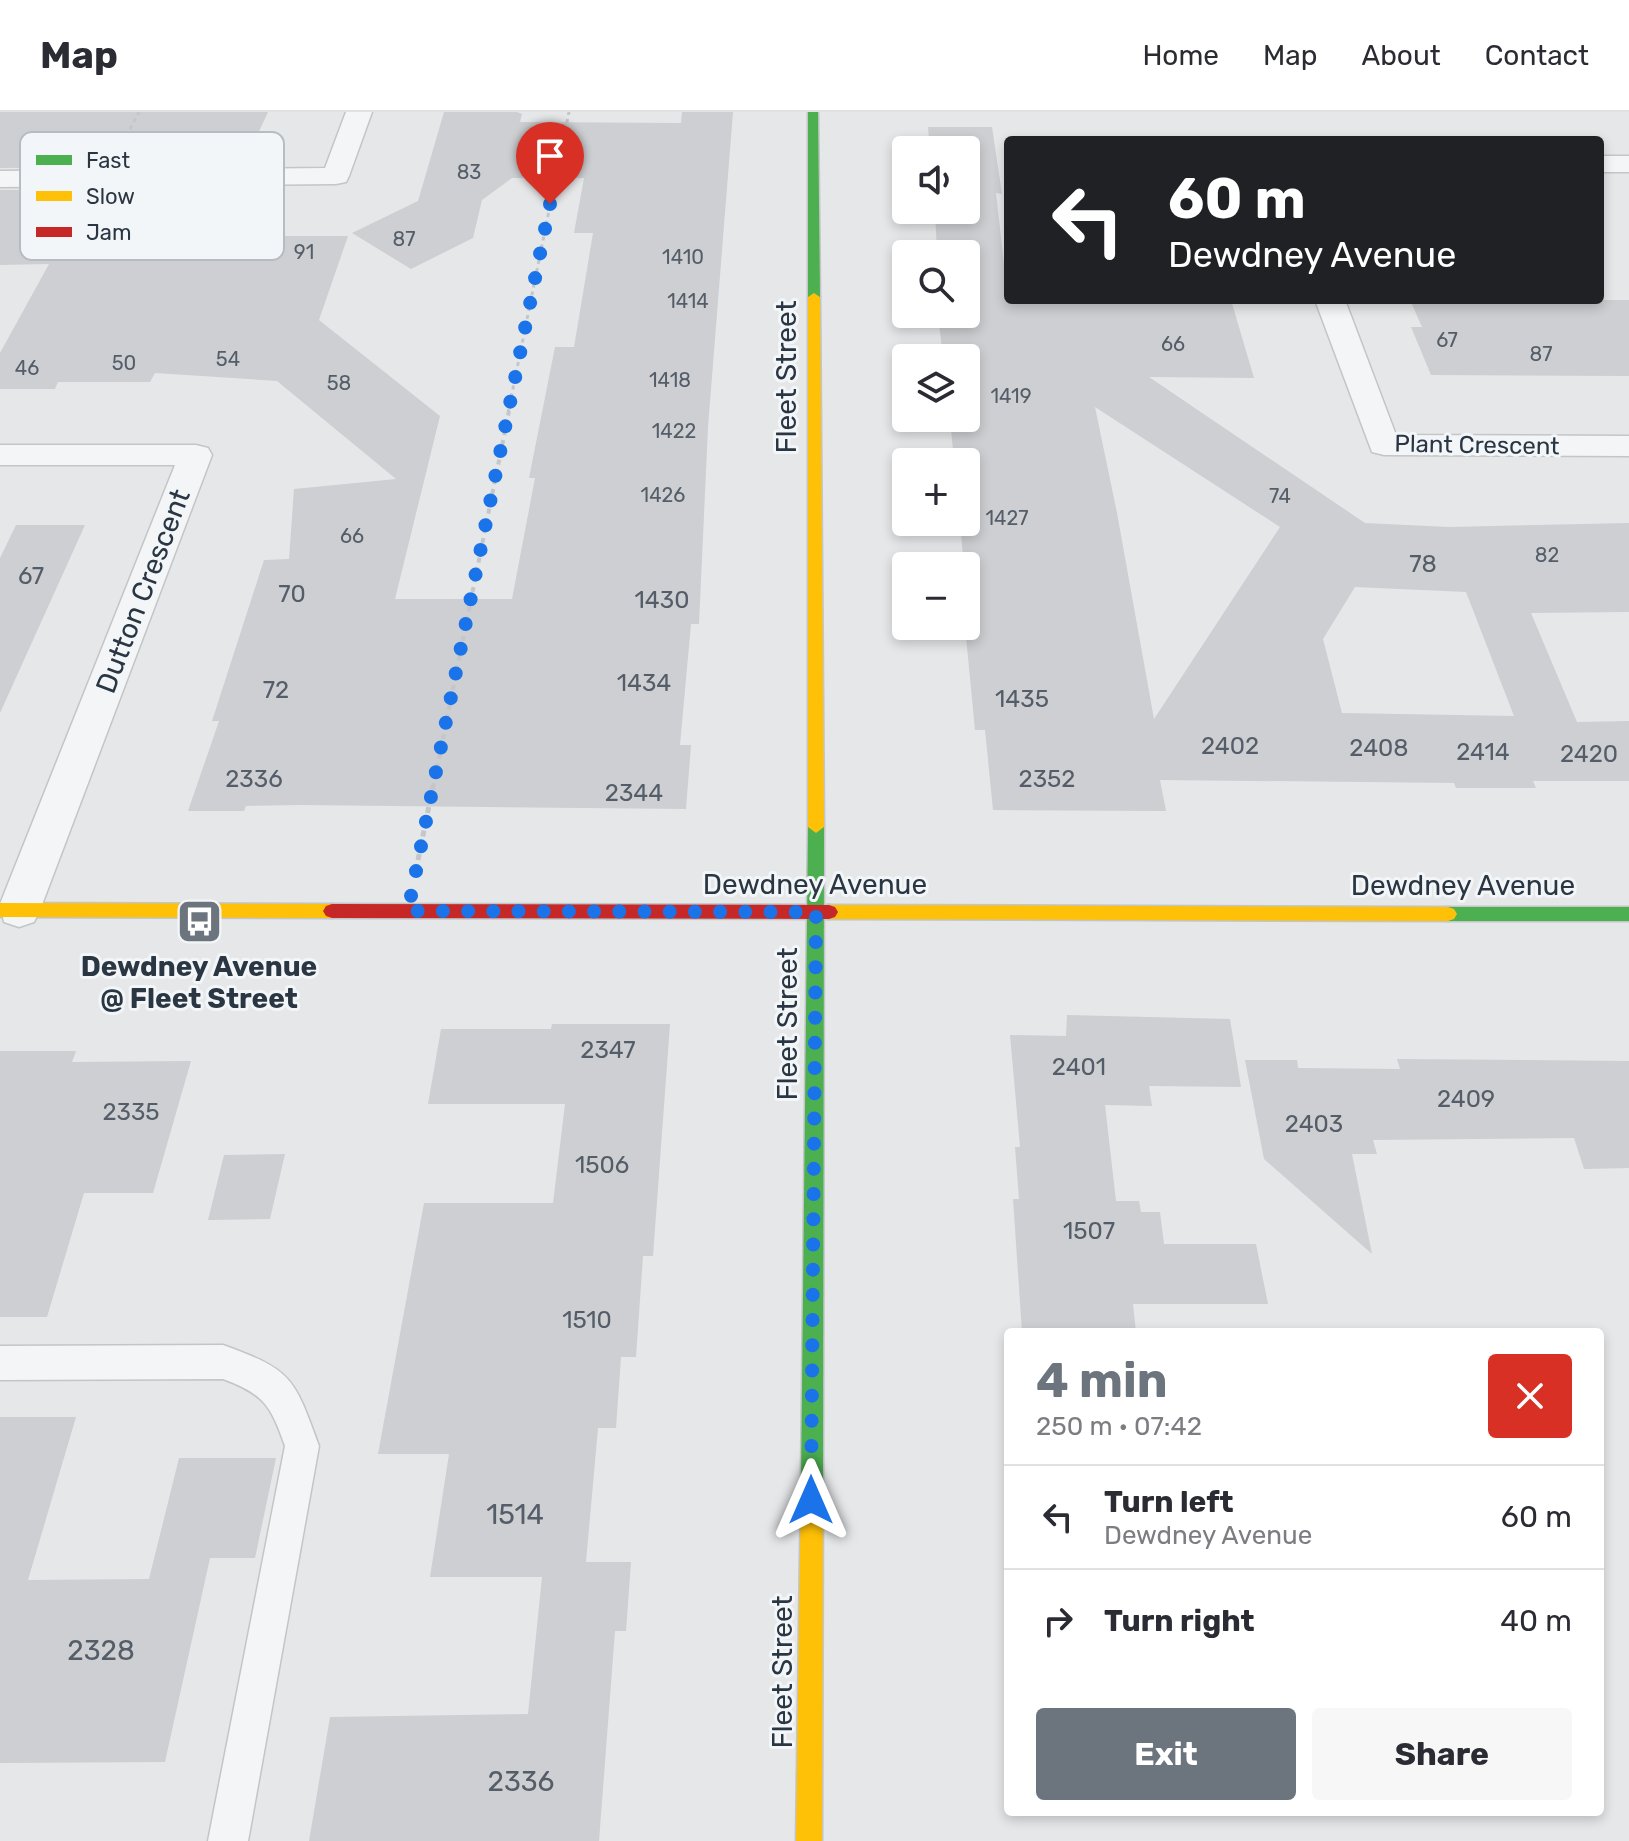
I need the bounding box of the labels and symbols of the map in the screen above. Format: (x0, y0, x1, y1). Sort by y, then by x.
pin (516, 122, 584, 204)
legend (20, 132, 284, 260)
text: Fast (86, 147, 131, 174)
house number: 83 (457, 160, 481, 184)
text: Slow (86, 183, 135, 210)
text: Jam (86, 219, 132, 246)
house number: 87 (393, 227, 415, 251)
house number: 91 (294, 240, 314, 264)
house number: 1410 (662, 245, 704, 269)
house number: 1414 (667, 289, 709, 313)
street label: Fleet Street (770, 300, 803, 454)
house number: 67 (1436, 328, 1458, 352)
house number: 66 (1161, 332, 1185, 356)
house number: 87 (1530, 342, 1552, 366)
house number: 54 (216, 347, 240, 371)
house number: 50 (112, 351, 136, 375)
house number: 46 (15, 356, 39, 380)
house number: 1418 (649, 368, 691, 392)
house number: 58 (327, 371, 351, 395)
house number: 1419 (991, 384, 1032, 408)
house number: 1422 (652, 419, 696, 443)
street label: Plant Crescent (1394, 430, 1560, 460)
house number: 1426 (641, 483, 685, 507)
street label: Dutton Crescent (89, 484, 197, 698)
house number: 74 (1269, 484, 1291, 508)
house number: 1427 (986, 506, 1028, 530)
house number: 66 (340, 524, 364, 548)
house number: 82 (1535, 543, 1559, 567)
house number: 78 (1409, 550, 1437, 578)
house number: 67 (18, 562, 44, 590)
house number: 70 (278, 580, 306, 608)
house number: 1430 (635, 586, 689, 614)
house number: 1434 (617, 669, 671, 697)
house number: 72 (263, 676, 289, 704)
house number: 1435 (995, 685, 1049, 713)
house number: 2402 (1201, 732, 1259, 760)
house number: 2408 (1349, 734, 1409, 762)
house number: 2414 (1456, 738, 1510, 766)
house number: 2420 (1560, 740, 1618, 768)
house number: 2336 (225, 765, 283, 793)
house number: 2352 (1019, 765, 1075, 793)
house number: 2344 (605, 779, 663, 807)
street label: Dewdney Avenue (703, 868, 927, 901)
street label: Dewdney Avenue (1351, 869, 1575, 902)
bus stop icon: Dewdney Avenue @ Fleet Street (175, 898, 223, 946)
street label: Fleet Street (771, 947, 804, 1101)
place label: Dewdney Avenue @ Fleet Street (81, 950, 317, 1015)
house number: 2347 (580, 1036, 636, 1064)
house number: 2401 (1052, 1053, 1106, 1081)
house number: 2409 (1437, 1085, 1495, 1113)
house number: 2335 (102, 1098, 160, 1126)
house number: 2403 (1285, 1110, 1343, 1138)
house number: 1506 (575, 1151, 629, 1179)
house number: 1507 (1063, 1217, 1115, 1245)
house number: 1510 (562, 1306, 612, 1334)
position arrow (769, 1458, 853, 1542)
house number: 1514 (486, 1498, 544, 1531)
street label: Fleet Street (766, 1595, 799, 1749)
house number: 2328 (67, 1634, 135, 1667)
house number: 2336 (488, 1765, 554, 1798)

